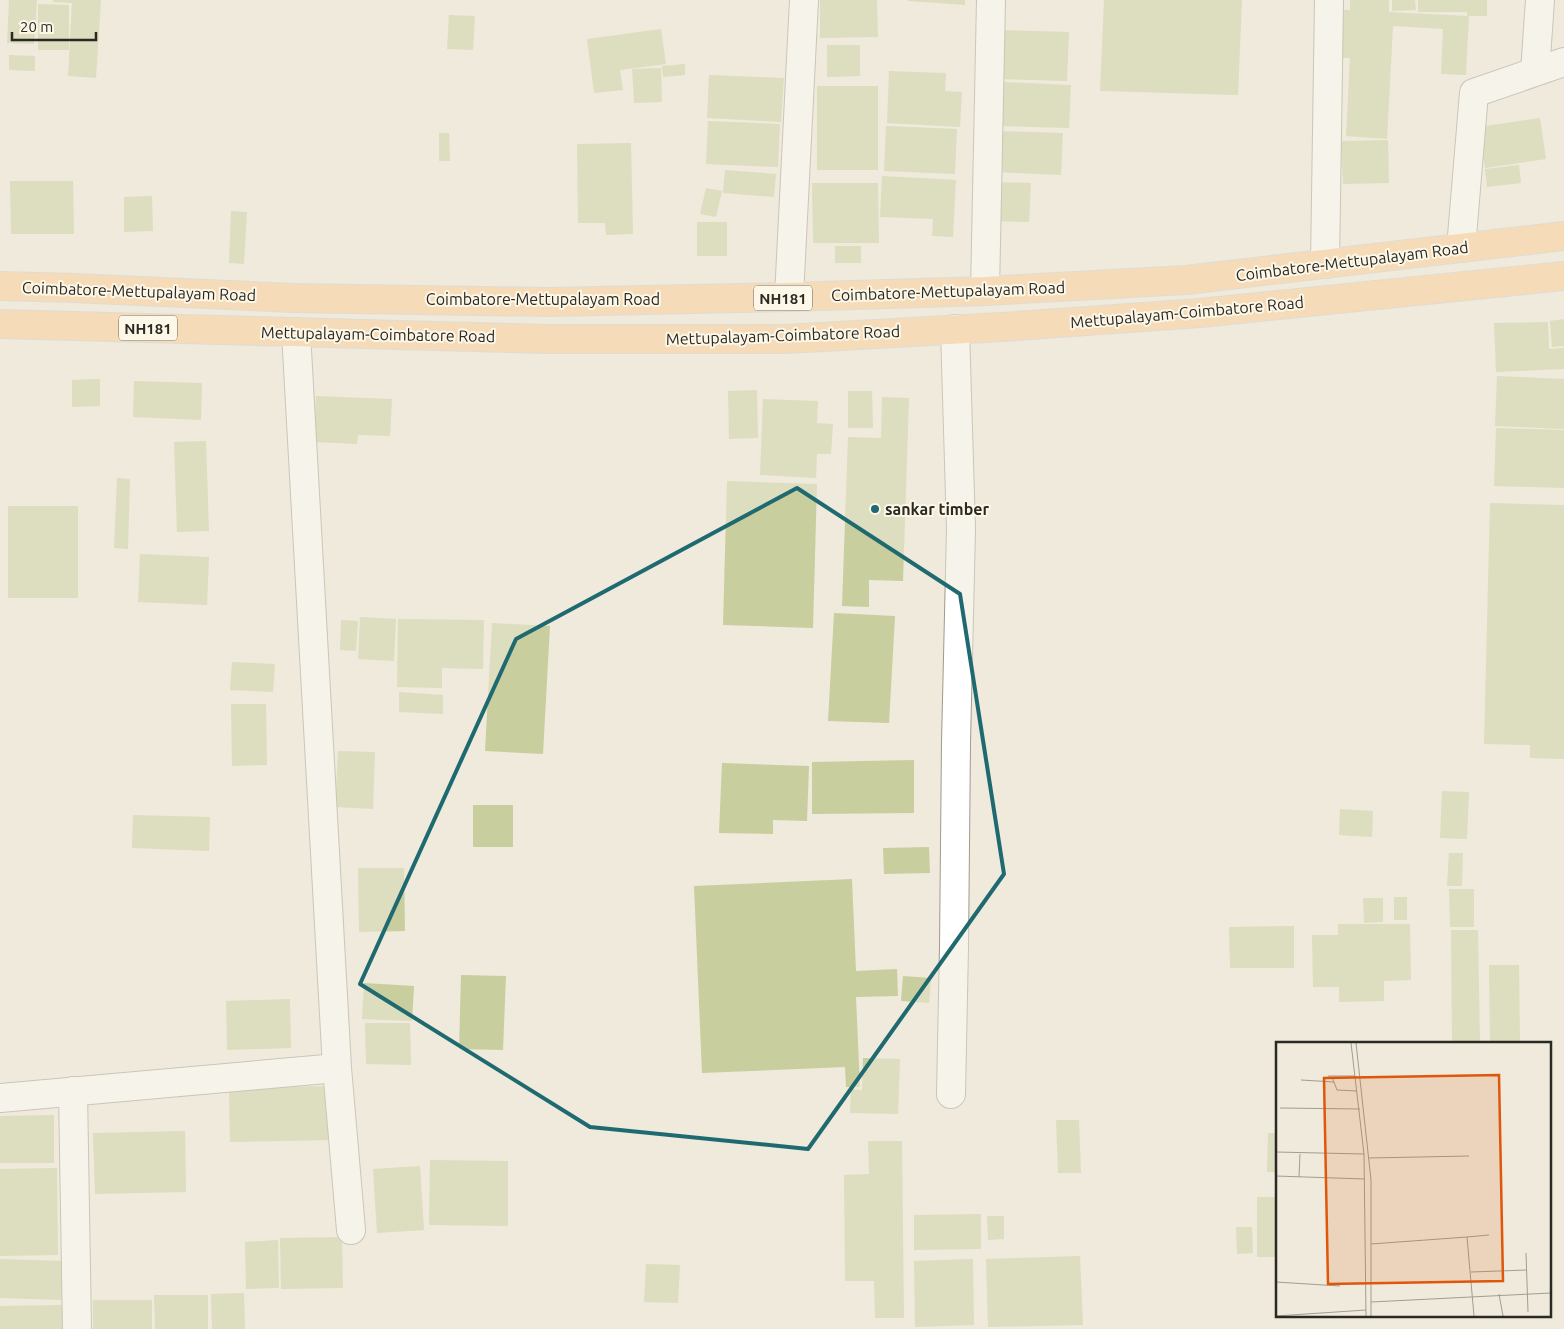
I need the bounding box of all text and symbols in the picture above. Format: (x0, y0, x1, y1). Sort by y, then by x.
scale bar (12, 10, 96, 42)
text: 20 m (20, 18, 53, 35)
street label: Coimbatore-Mettupalayam Road (1235, 238, 1469, 284)
street label: Coimbatore-Mettupalayam Road (22, 278, 256, 304)
street label: Coimbatore-Mettupalayam Road (831, 278, 1065, 304)
road number: NH181 (754, 286, 812, 310)
street label: Coimbatore-Mettupalayam Road (426, 290, 660, 308)
street label: Mettupalayam-Coimbatore Road (1069, 293, 1305, 331)
road number: NH181 (119, 316, 177, 340)
street label: Mettupalayam-Coimbatore Road (666, 322, 900, 348)
street label: Mettupalayam-Coimbatore Road (261, 323, 495, 345)
place label: sankar timber (885, 500, 989, 518)
marker: sankar timber (869, 503, 881, 515)
inset map (1276, 1042, 1552, 1316)

